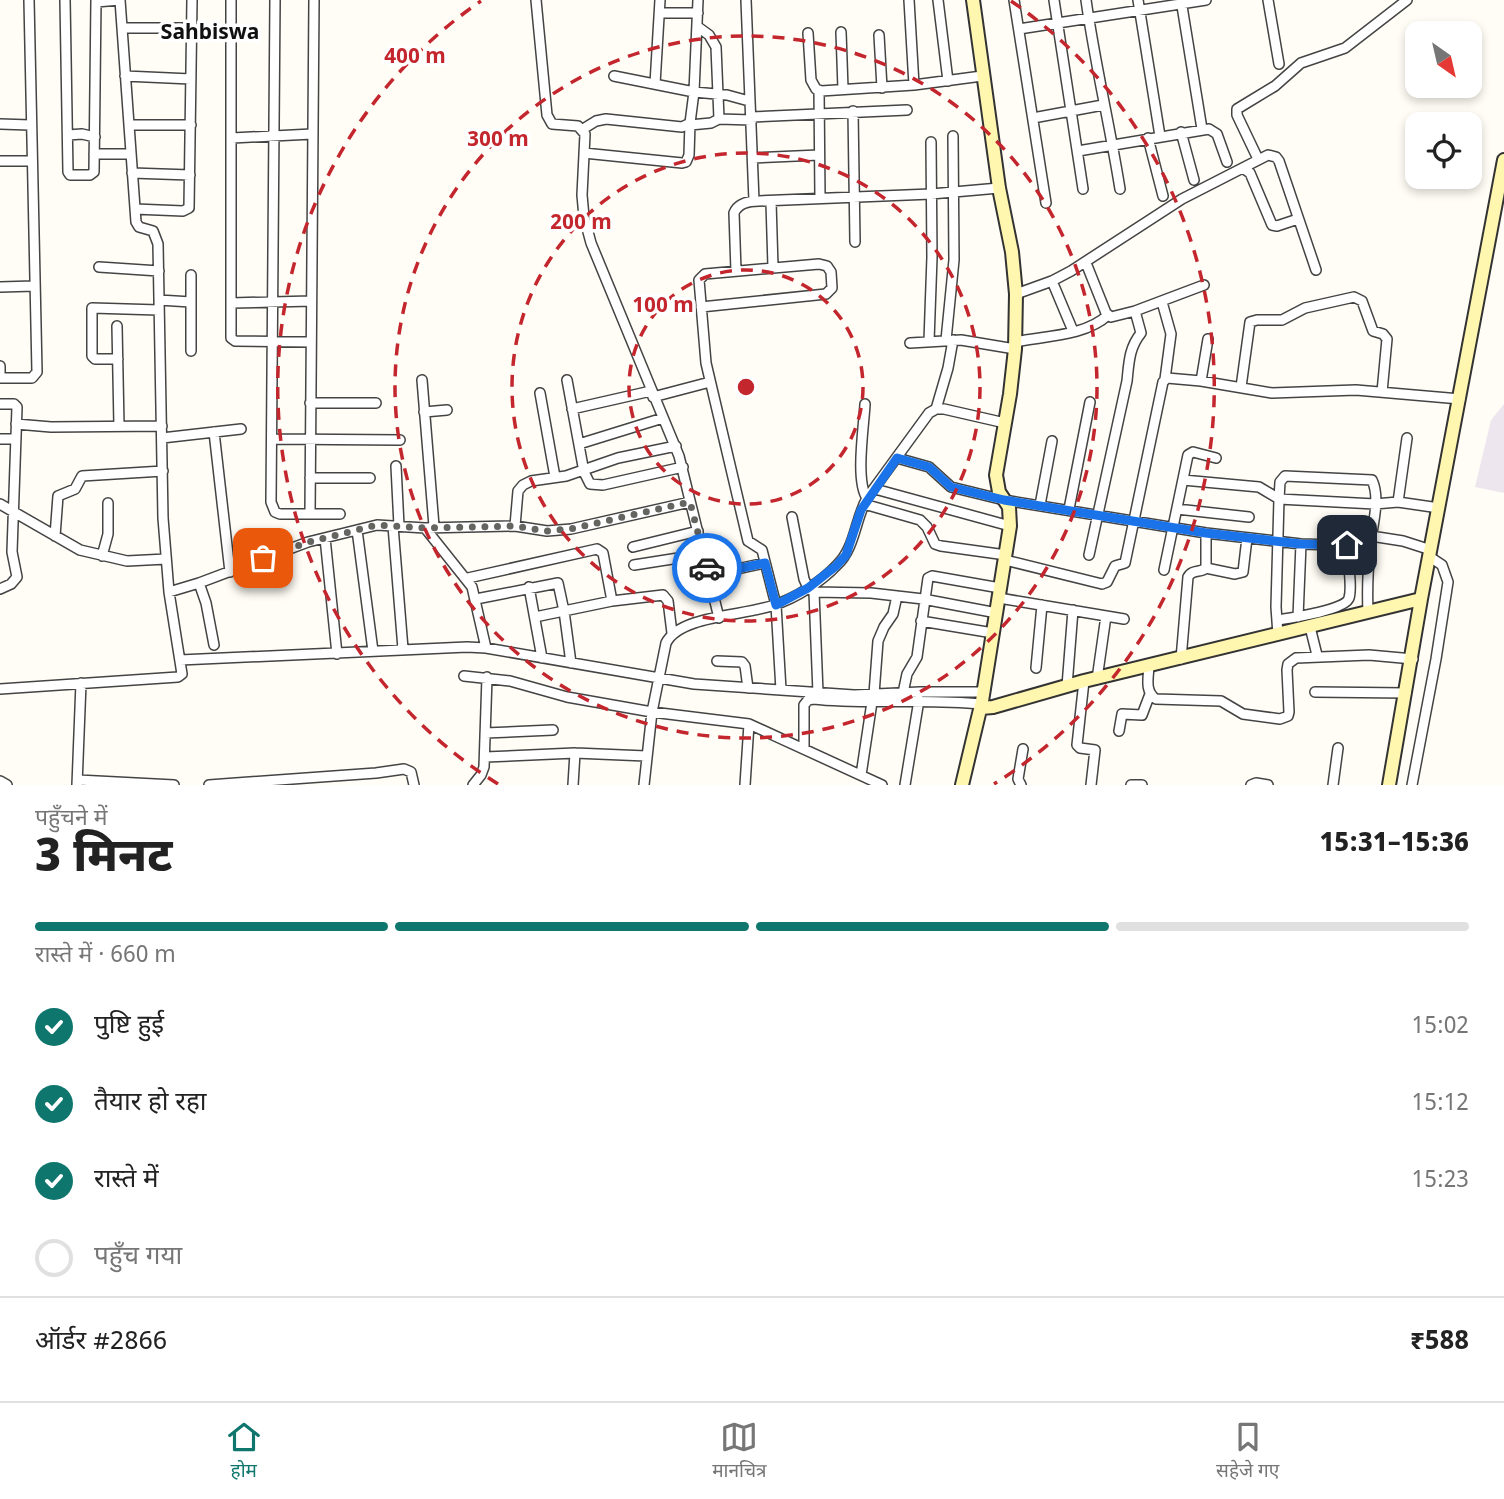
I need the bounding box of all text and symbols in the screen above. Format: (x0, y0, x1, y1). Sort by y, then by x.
district label: Sahbiswa (161, 20, 259, 48)
north arrow (1405, 21, 1482, 98)
map controls (1405, 21, 1482, 189)
text: 400 m (384, 44, 446, 72)
button: locate (1405, 112, 1482, 189)
text: 300 m (467, 127, 529, 155)
text: 200 m (550, 210, 612, 238)
text: 100 m (632, 293, 694, 321)
centre of rings (734, 375, 758, 399)
pin (1317, 515, 1377, 575)
icon: home (1328, 526, 1366, 564)
pin (233, 528, 293, 588)
courier (672, 533, 742, 603)
icon: bag (244, 539, 282, 577)
icon: car (688, 549, 726, 587)
text: पहुँचने में (35, 804, 107, 834)
text: 15:31–15:36 (1319, 828, 1469, 862)
text: 3 मिनट (35, 830, 172, 890)
text: रास्ते में · 660 m (35, 941, 176, 971)
icon: check (35, 1008, 73, 1046)
text: पुष्टि हुई (94, 1010, 164, 1044)
text: 15:02 (1412, 1012, 1469, 1042)
icon: check (35, 1085, 73, 1123)
text: तैयार हो रहा (94, 1087, 207, 1121)
text: 15:12 (1412, 1089, 1469, 1119)
icon: check (35, 1162, 73, 1200)
text: रास्ते में (94, 1164, 159, 1198)
text: 15:23 (1412, 1166, 1469, 1196)
text: पहुँच गया (94, 1241, 182, 1275)
text: ऑर्डर #2866 (35, 1326, 167, 1360)
text: ₹588 (1410, 1326, 1469, 1360)
tab: होम (225, 1418, 263, 1485)
tab: मानचित्र (712, 1418, 767, 1485)
tab: सहेजे गए (1216, 1418, 1279, 1485)

